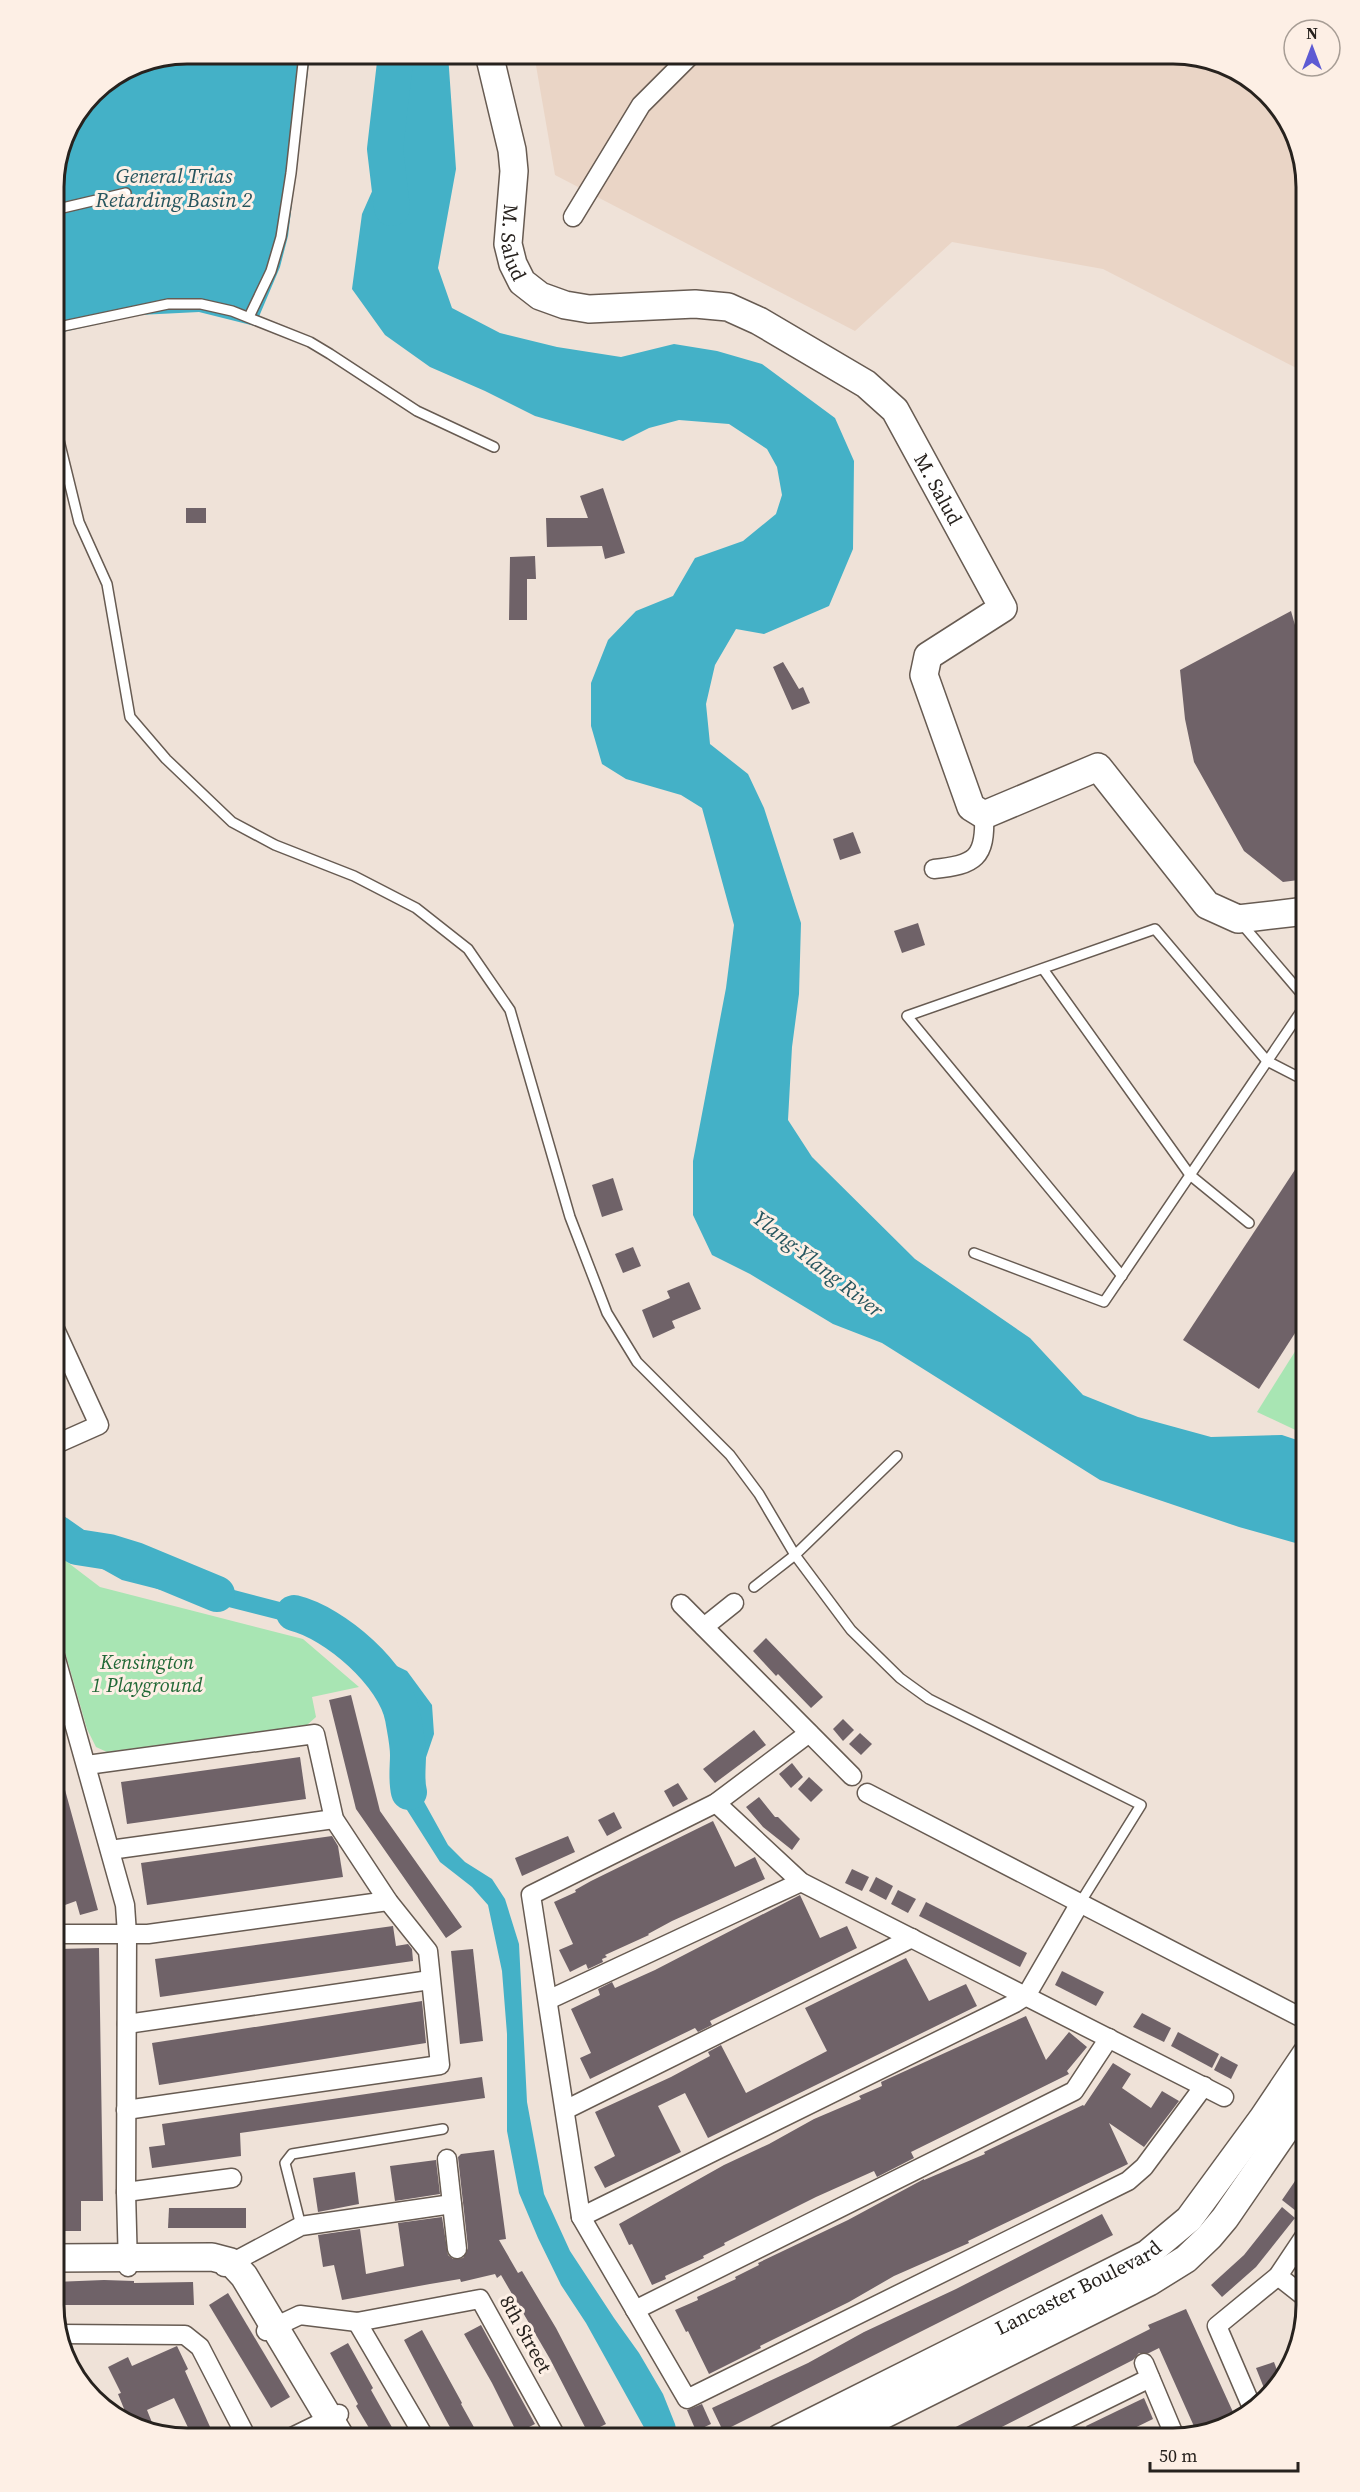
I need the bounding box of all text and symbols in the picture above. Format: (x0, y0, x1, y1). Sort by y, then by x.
north arrow (1282, 18, 1342, 78)
text: N (1306, 22, 1318, 44)
water label: General Trias Retarding Basin 2 (95, 161, 253, 214)
street label: M. Salud (494, 203, 534, 286)
street label: M. Salud (907, 448, 969, 531)
water label: Ylang-Ylang River (747, 1204, 890, 1324)
park label: Kensington 1 Playground (91, 1648, 203, 1699)
street label: Lancaster Boulevard (990, 2233, 1168, 2342)
street label: 8th Street (493, 2290, 559, 2378)
scale bar (1150, 2435, 1298, 2473)
text: 50 m (1159, 2443, 1197, 2468)

